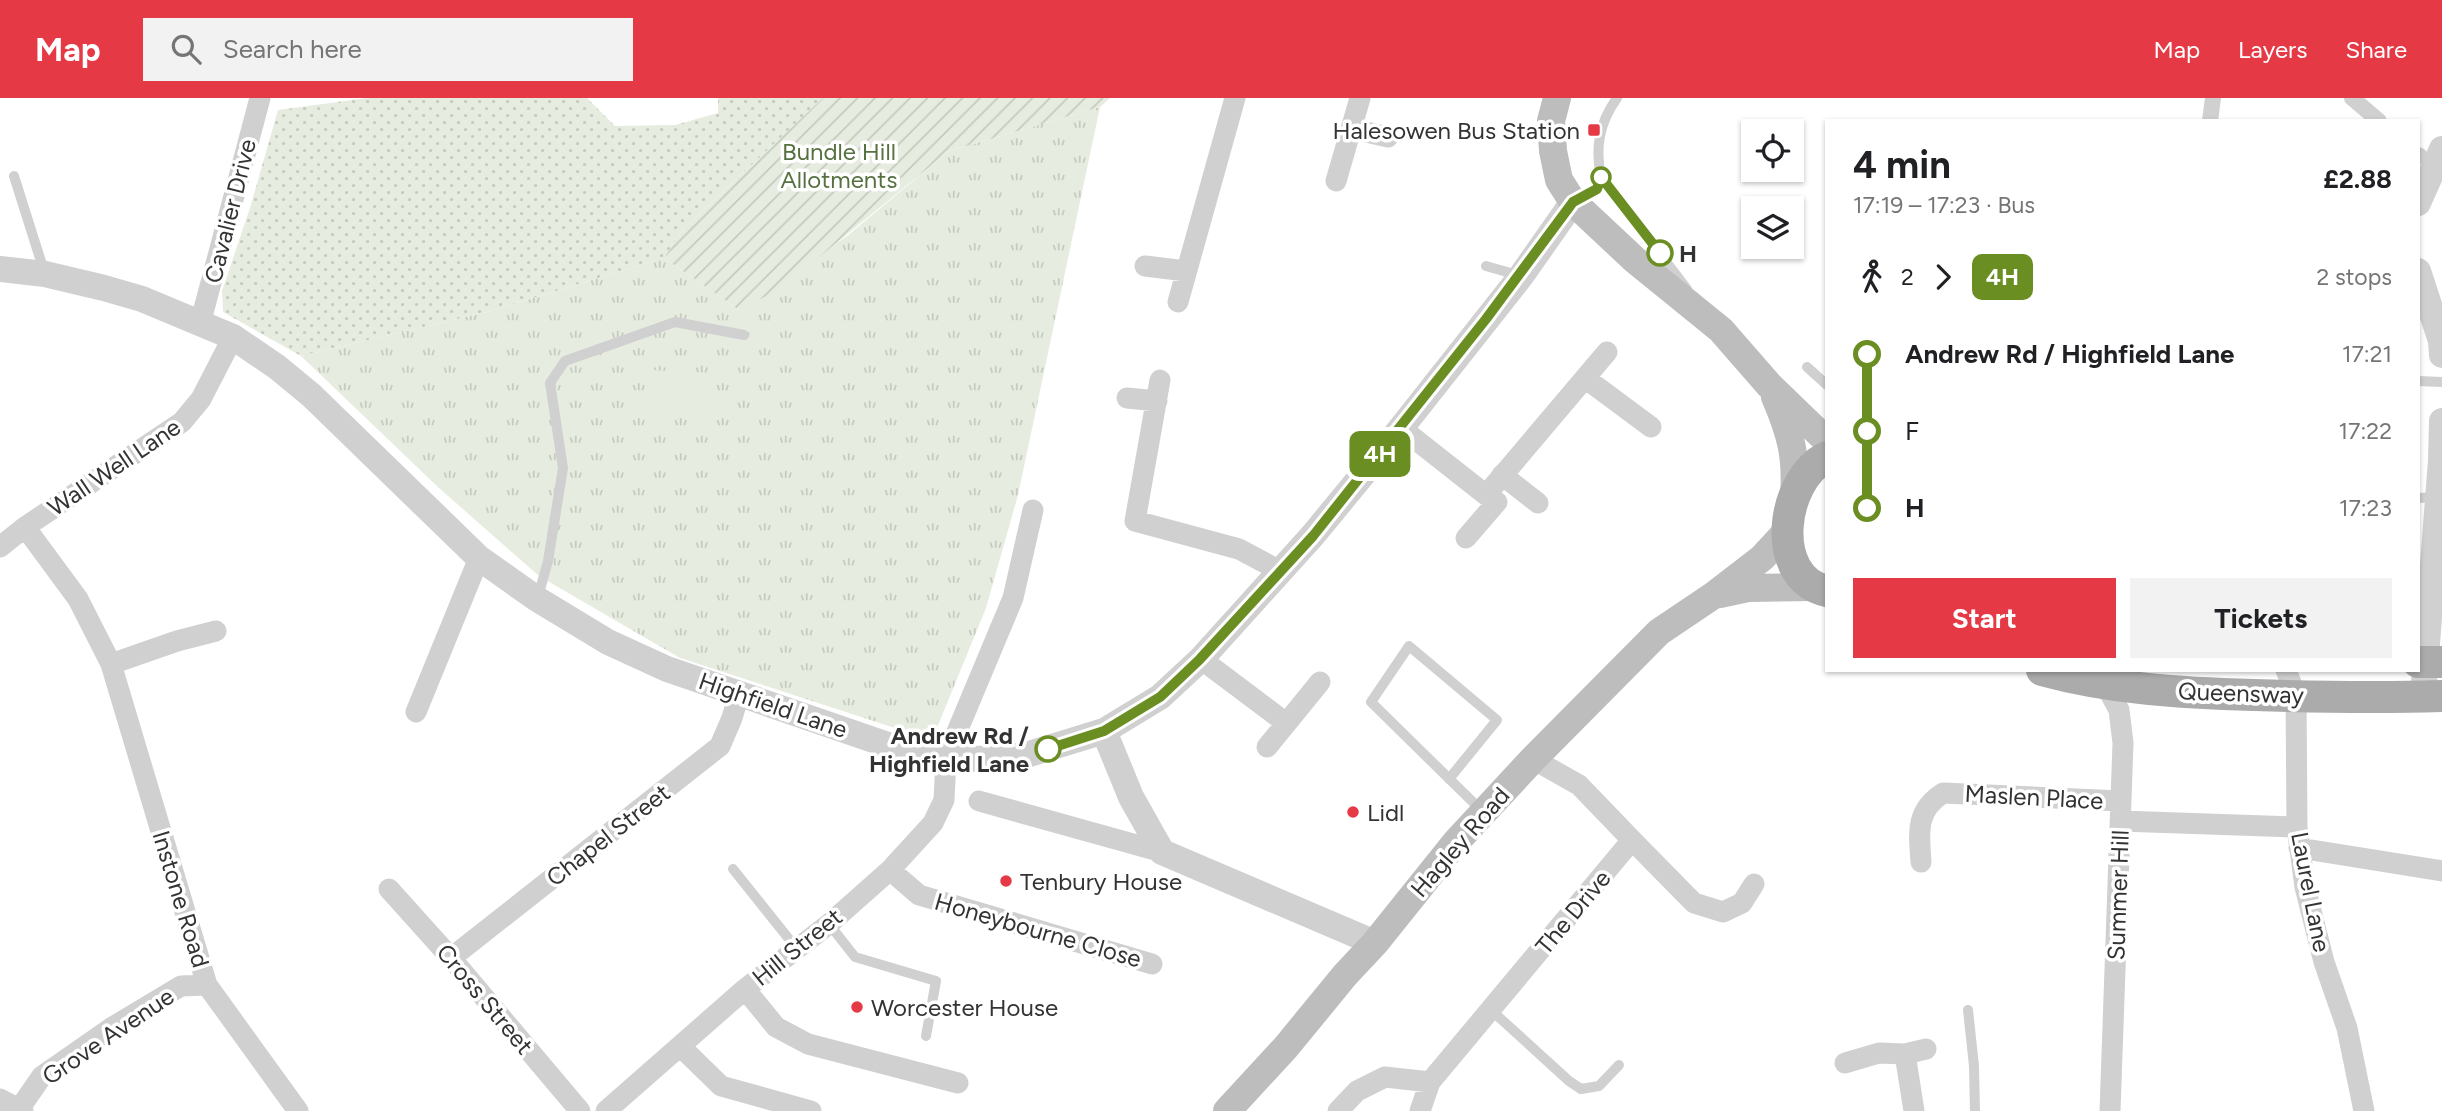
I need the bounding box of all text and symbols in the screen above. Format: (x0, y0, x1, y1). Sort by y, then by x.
search box (143, 18, 633, 81)
text: Map (35, 30, 101, 69)
icon: search (167, 30, 205, 68)
text: Search here (223, 33, 362, 65)
text: Map (2153, 35, 2200, 64)
text: Layers (2238, 35, 2307, 64)
text: Share (2345, 35, 2407, 64)
place label: Halesowen Bus Station (1333, 116, 1580, 145)
map controls (1741, 119, 1804, 259)
button: locate (1741, 119, 1804, 182)
marker: Halesowen Bus Station (1586, 122, 1602, 138)
street label: Cavalier Drive (198, 136, 262, 286)
park label: Bundle Hill Allotments (781, 137, 897, 194)
text: 4 min (1853, 142, 1951, 188)
text: £2.88 (2323, 163, 2392, 195)
unlabelled marker (1591, 167, 1611, 187)
text: 17:19 – 17:23 · Bus (1853, 191, 2035, 219)
button: layers (1741, 196, 1804, 259)
place label: H (1679, 239, 1697, 268)
marker: H (1647, 240, 1673, 266)
icon: walk (1853, 258, 1891, 296)
icon: forward (1924, 258, 1962, 296)
text: 4H (1986, 262, 2019, 291)
text: 2 (1901, 263, 1914, 291)
text: 2 stops (2316, 263, 2392, 291)
text: Andrew Rd / Highfield Lane (1905, 338, 2234, 370)
text: 17:21 (2342, 340, 2392, 368)
street label: Wall Well Lane (42, 412, 186, 522)
text: F (1905, 415, 1919, 447)
text: 17:22 (2339, 417, 2392, 445)
line badge: 4H (1348, 431, 1412, 477)
text: 4H (1363, 439, 1397, 468)
text: H (1905, 492, 1925, 524)
text: 17:23 (2339, 494, 2392, 522)
button: Start (1853, 578, 2116, 658)
button: Tickets (2130, 578, 2392, 658)
street label: Highfield Lane (695, 666, 851, 744)
street label: Queensway (2177, 676, 2305, 710)
place label: Andrew Rd / Highfield Lane (869, 721, 1030, 778)
marker: Andrew Rd / Highfield Lane (1035, 736, 1061, 762)
street label: Chapel Street (541, 778, 675, 892)
street label: Maslen Place (1964, 779, 2104, 815)
street label: Hagley Road (1404, 781, 1516, 903)
place label: Lidl (1367, 798, 1404, 827)
marker: Lidl (1345, 804, 1361, 820)
street label: Instone Road (146, 827, 216, 971)
street label: Summer Hill (2101, 829, 2135, 961)
street label: Laurel Lane (2285, 829, 2337, 955)
street label: The Drive (1529, 864, 1617, 960)
place label: Tenbury House (1020, 867, 1182, 896)
marker: Tenbury House (998, 873, 1014, 889)
street label: Honeybourne Close (931, 887, 1145, 973)
street label: Hill Street (746, 902, 848, 992)
street label: Cross Street (431, 938, 539, 1060)
street label: Grove Avenue (37, 981, 179, 1091)
place label: Worcester House (871, 993, 1058, 1022)
marker: Worcester House (849, 999, 865, 1015)

